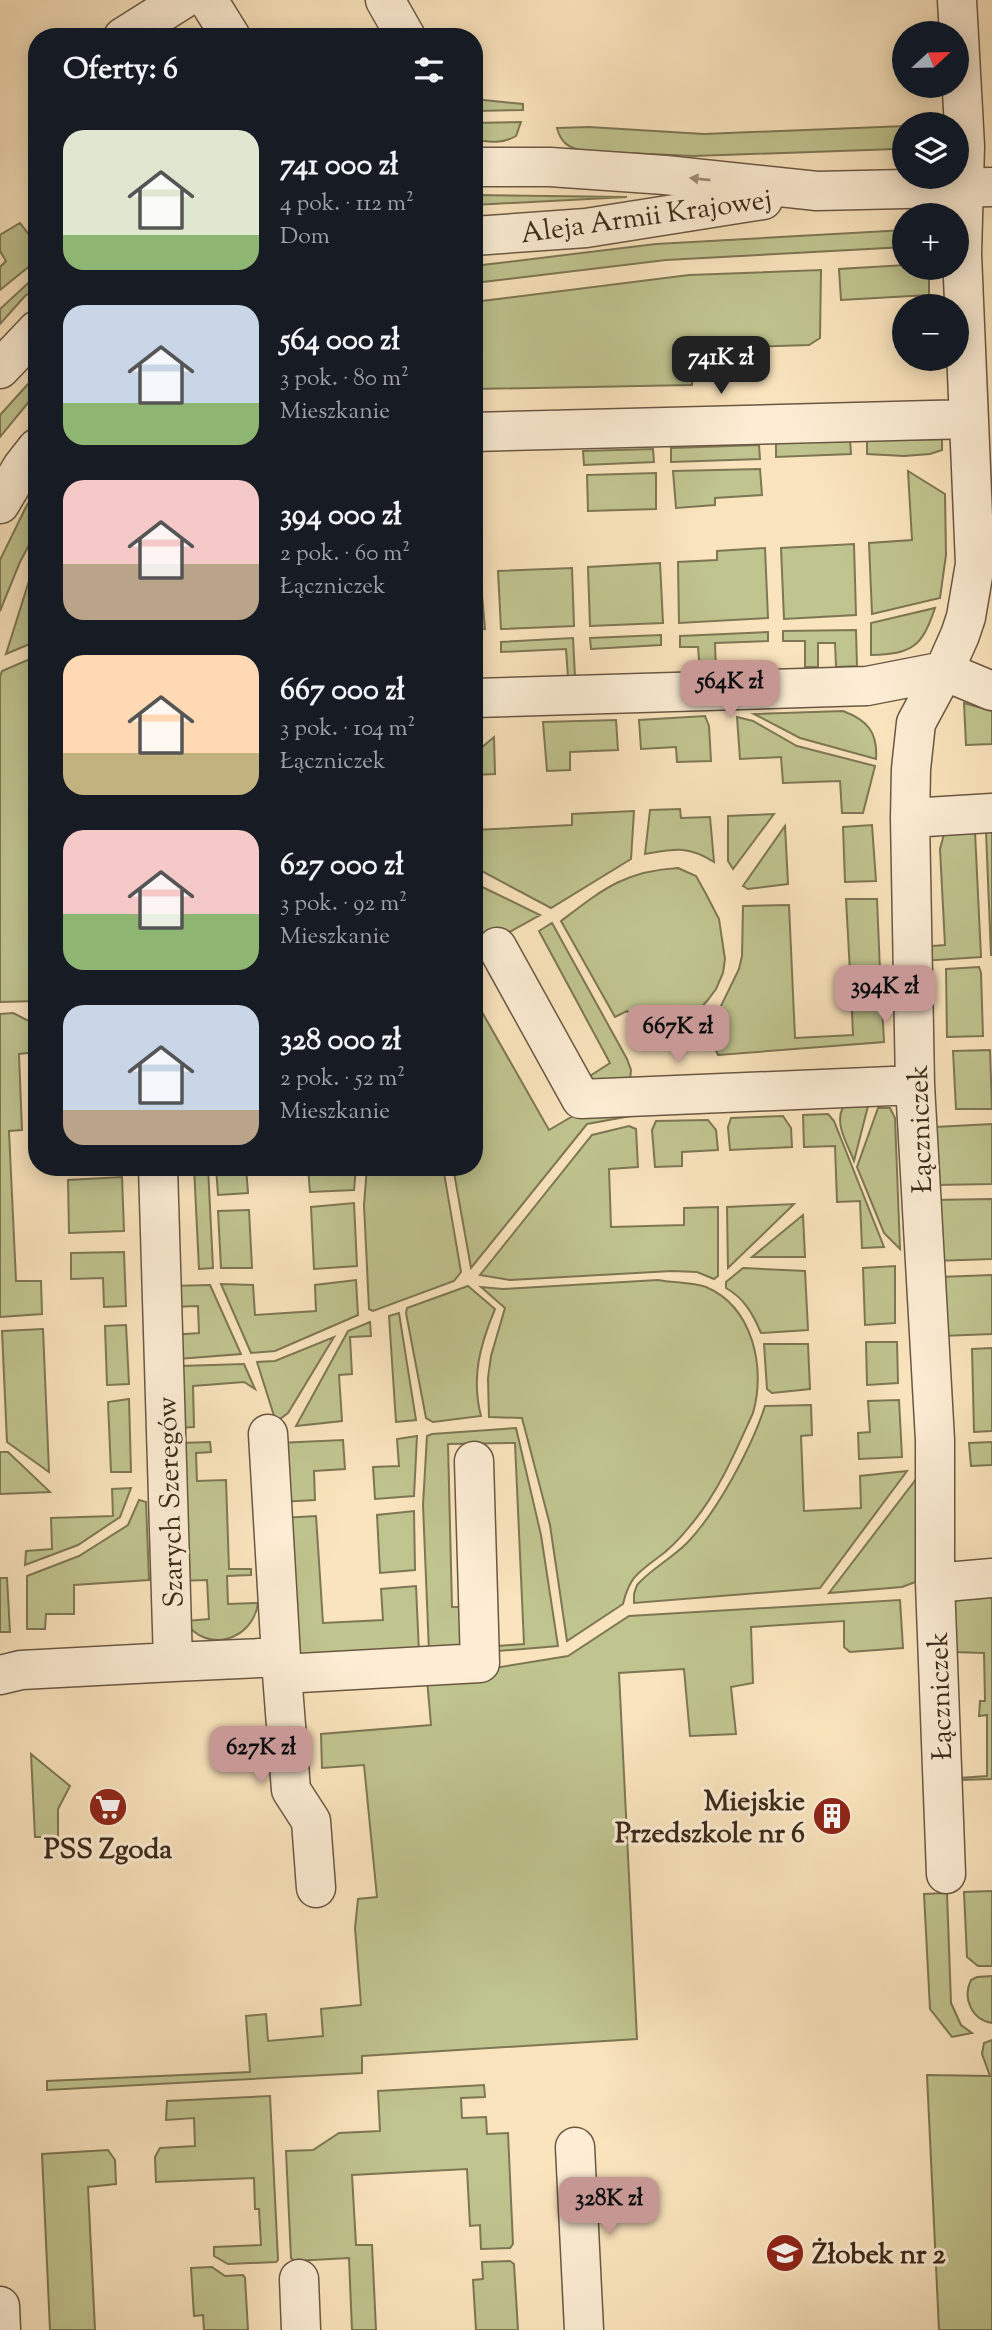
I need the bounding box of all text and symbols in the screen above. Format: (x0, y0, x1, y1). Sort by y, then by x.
north arrow (892, 21, 970, 98)
map controls (892, 21, 969, 371)
text: Oferty: 6 (63, 49, 178, 92)
icon: filters (410, 51, 448, 89)
button: layers (892, 112, 969, 189)
text: 741 000 zł (280, 145, 398, 188)
icon: home (119, 158, 203, 242)
one-way arrow (689, 173, 711, 184)
street label: Aleja Armii Krajowej (518, 181, 775, 255)
text: 4 pok. · 112 m² (280, 188, 414, 221)
button: + (892, 203, 969, 280)
text: Dom (280, 221, 330, 254)
button: − (892, 294, 969, 371)
text: 564 000 zł (280, 320, 400, 363)
icon: home (119, 333, 203, 417)
pin: 741K zł (656, 336, 786, 396)
text: 741K zł (688, 342, 754, 375)
text: 3 pok. · 80 m² (280, 363, 409, 396)
text: Mieszkanie (280, 396, 390, 429)
text: 394 000 zł (280, 495, 402, 538)
icon: home (119, 508, 203, 592)
text: 2 pok. · 60 m² (280, 538, 410, 571)
text: Łączniczek (280, 571, 385, 604)
pin: 564K zł (665, 660, 795, 720)
text: 564K zł (696, 666, 764, 699)
text: 667 000 zł (280, 670, 405, 713)
icon: home (119, 683, 203, 767)
text: 3 pok. · 104 m² (280, 713, 415, 746)
text: Łączniczek (280, 746, 385, 779)
text: 627 000 zł (280, 845, 404, 888)
icon: home (119, 858, 203, 942)
text: 3 pok. · 92 m² (280, 888, 407, 921)
text: Mieszkanie (280, 921, 390, 954)
pin: 394K zł (820, 965, 950, 1025)
text: 394K zł (851, 971, 919, 1004)
pin: 667K zł (613, 1006, 743, 1065)
text: 667K zł (642, 1011, 714, 1044)
text: 328 000 zł (280, 1020, 401, 1063)
icon: home (119, 1033, 203, 1117)
text: 2 pok. · 52 m² (280, 1063, 405, 1096)
street label: Łączniczek (900, 1064, 944, 1194)
text: Mieszkanie (280, 1096, 390, 1129)
street label: Szarych Szeregów (148, 1395, 196, 1608)
street label: Łączniczek (920, 1631, 964, 1761)
pin: 627K zł (196, 1726, 326, 1786)
text: 627K zł (226, 1732, 296, 1765)
place label: Miejskie Przedszkole nr 6 (615, 1783, 805, 1855)
supermarket icon: PSS Zgoda (87, 1786, 129, 1828)
building icon: Miejskie Przedszkole nr 6 (811, 1795, 853, 1837)
place label: PSS Zgoda (44, 1831, 172, 1871)
pin: 328K zł (544, 2178, 674, 2237)
text: 328K zł (575, 2183, 643, 2216)
school or university icon: Żłobek nr 2 (764, 2232, 806, 2274)
place label: Żłobek nr 2 (812, 2236, 947, 2276)

